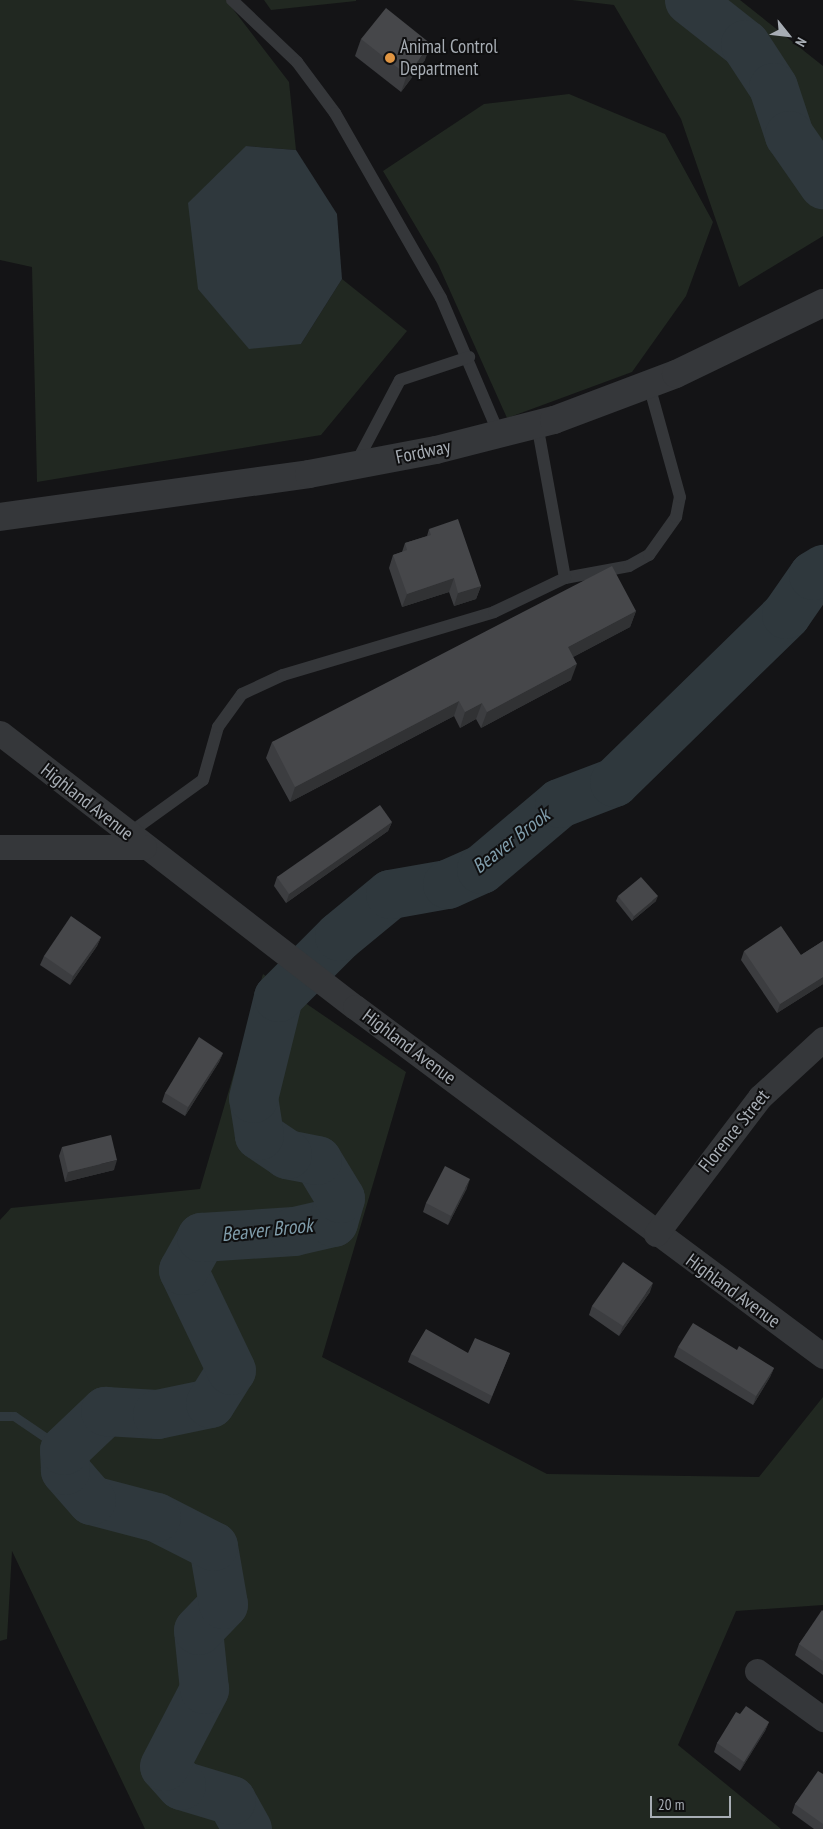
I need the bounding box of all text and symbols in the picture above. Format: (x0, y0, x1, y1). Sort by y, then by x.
north arrow (763, 10, 813, 60)
text: N (791, 35, 811, 50)
place label: Animal Control Department (400, 36, 498, 80)
marker: Animal Control Department (384, 52, 396, 64)
street label: Fordway (394, 435, 452, 469)
street label: Highland Avenue (36, 759, 138, 845)
water label: Beaver Brook (468, 803, 554, 879)
street label: Highland Avenue (358, 1004, 460, 1090)
street label: Florence Street (694, 1085, 774, 1177)
water label: Beaver Brook (220, 1213, 314, 1247)
street label: Highland Avenue (681, 1249, 785, 1333)
scale bar (653, 1786, 734, 1818)
text: 20 m (658, 1795, 684, 1814)

